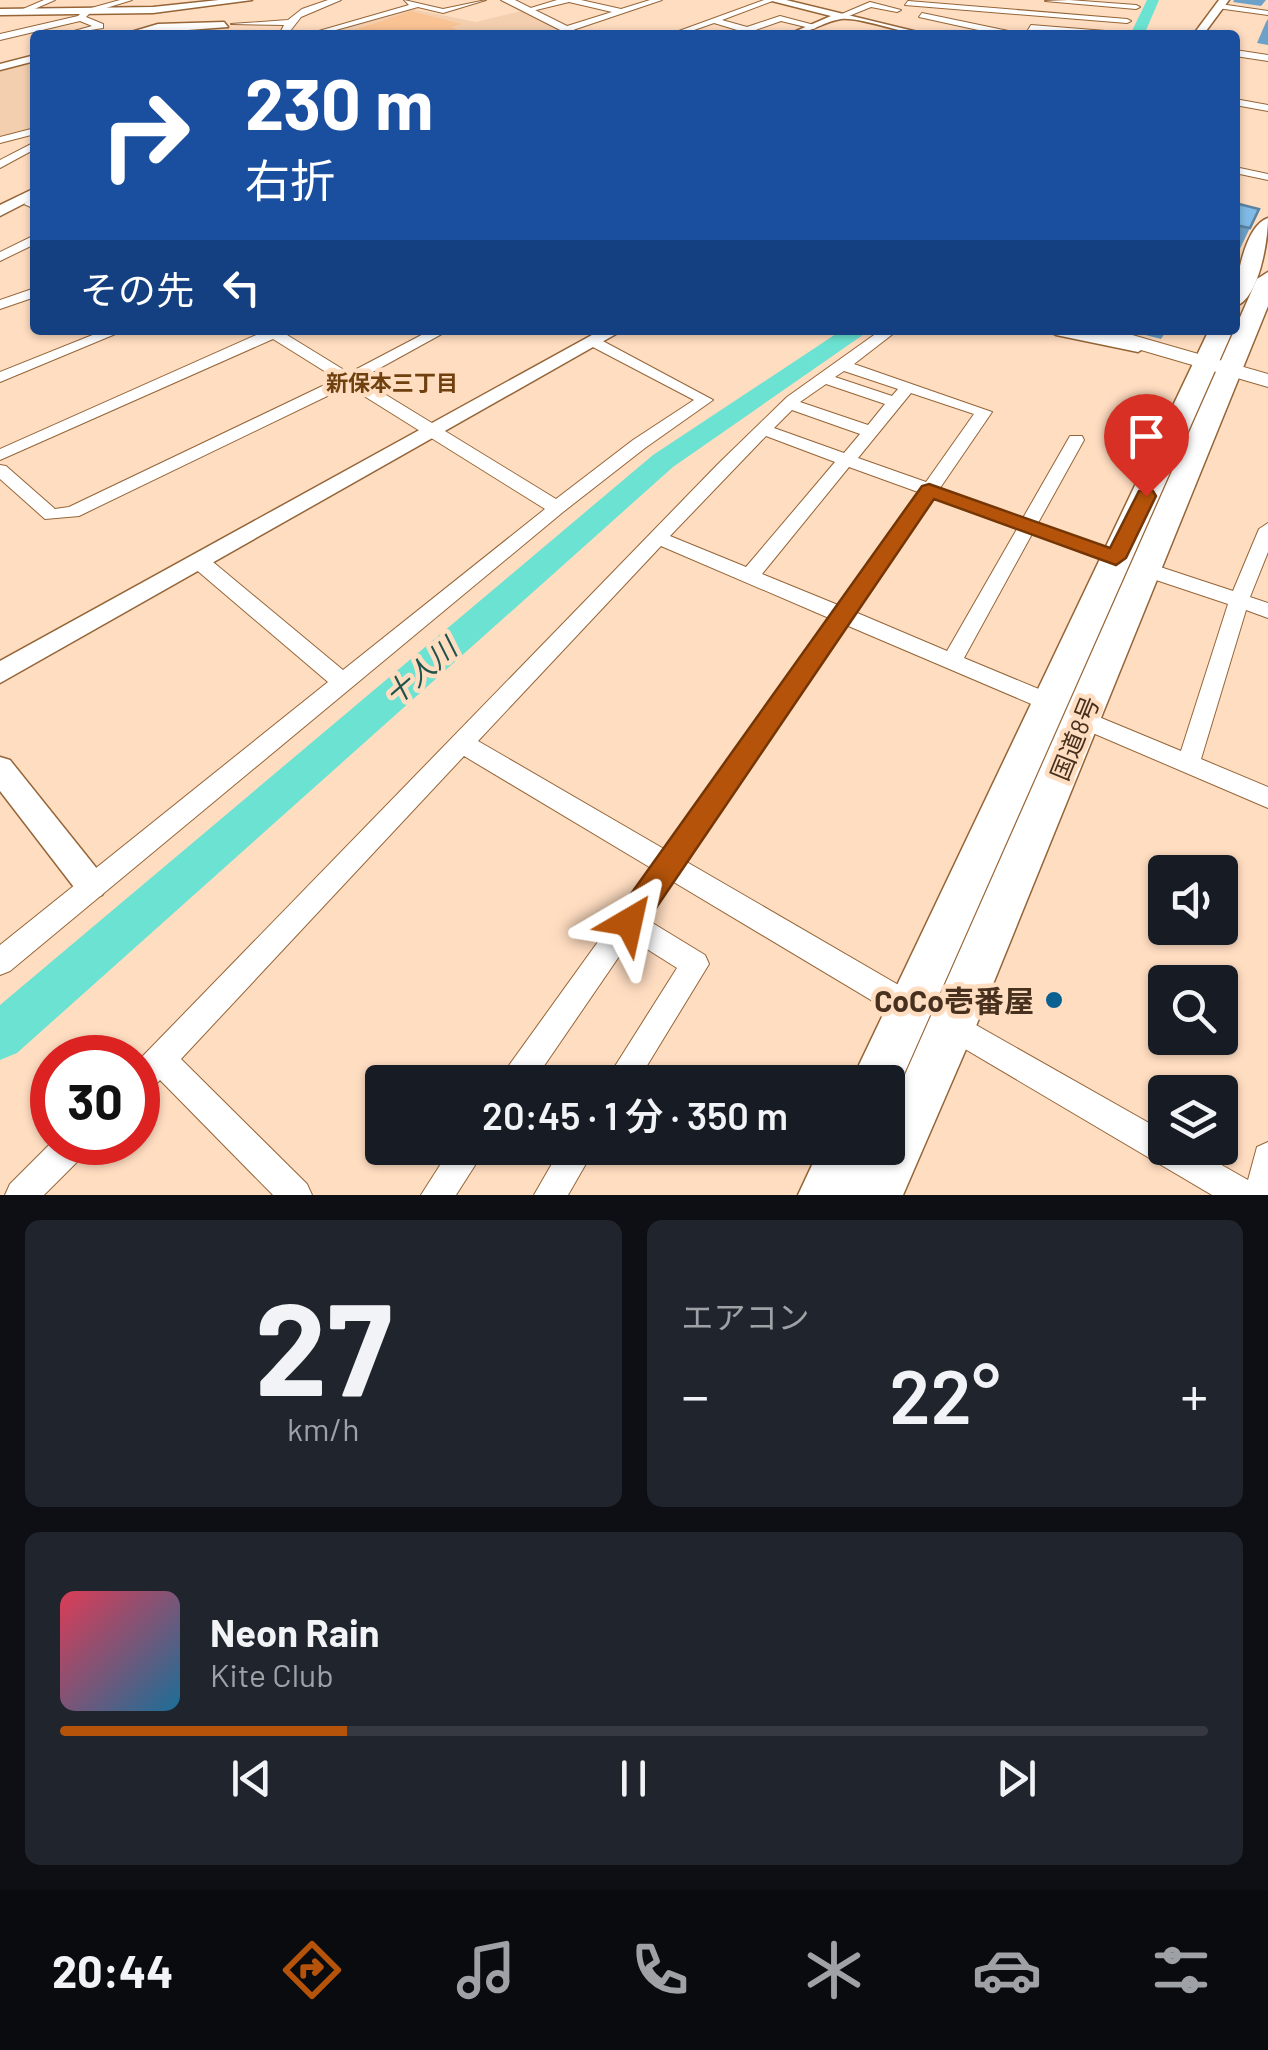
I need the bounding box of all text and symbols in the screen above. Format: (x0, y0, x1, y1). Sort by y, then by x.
text: 230 m (245, 60, 433, 144)
icon: right (80, 70, 210, 200)
text: 右折 (245, 152, 335, 206)
icon: left (214, 260, 269, 315)
text: その先 (80, 266, 194, 312)
district label: 新保本三丁目 (326, 369, 458, 395)
pin (1104, 394, 1189, 497)
icon: arrive (1119, 409, 1174, 464)
water label: 十人川 (377, 629, 465, 711)
street label: 国道8号 (1044, 692, 1104, 784)
map controls (1148, 855, 1238, 1165)
button: sound (1148, 855, 1238, 945)
position arrow (577, 870, 681, 974)
button: search (1148, 965, 1238, 1055)
place label: CoCo壱番屋 (874, 982, 1034, 1018)
marker: CoCo壱番屋 (1043, 989, 1065, 1011)
speed limit sign: 30 (30, 1035, 160, 1165)
button: layers (1148, 1075, 1238, 1165)
text: 20:45 · 1 分 · 350 m (482, 1092, 788, 1138)
text: 27 (255, 1266, 392, 1422)
text: エアコン (682, 1297, 810, 1335)
text: 22° (889, 1349, 1000, 1439)
text: − (682, 1361, 709, 1427)
text: + (1180, 1361, 1208, 1427)
text: km/h (287, 1409, 359, 1447)
text: Neon Rain (210, 1609, 379, 1655)
text: Kite Club (210, 1655, 334, 1693)
icon: previous (224, 1751, 279, 1806)
icon: pause (606, 1751, 661, 1806)
icon: next (989, 1751, 1044, 1806)
icon: directions (277, 1935, 347, 2005)
icon: music (451, 1935, 521, 2005)
icon: phone (625, 1935, 695, 2005)
icon: climate (799, 1935, 869, 2005)
icon: car (972, 1935, 1042, 2005)
icon: filters (1146, 1935, 1216, 2005)
text: 20:44 (52, 1943, 174, 1997)

